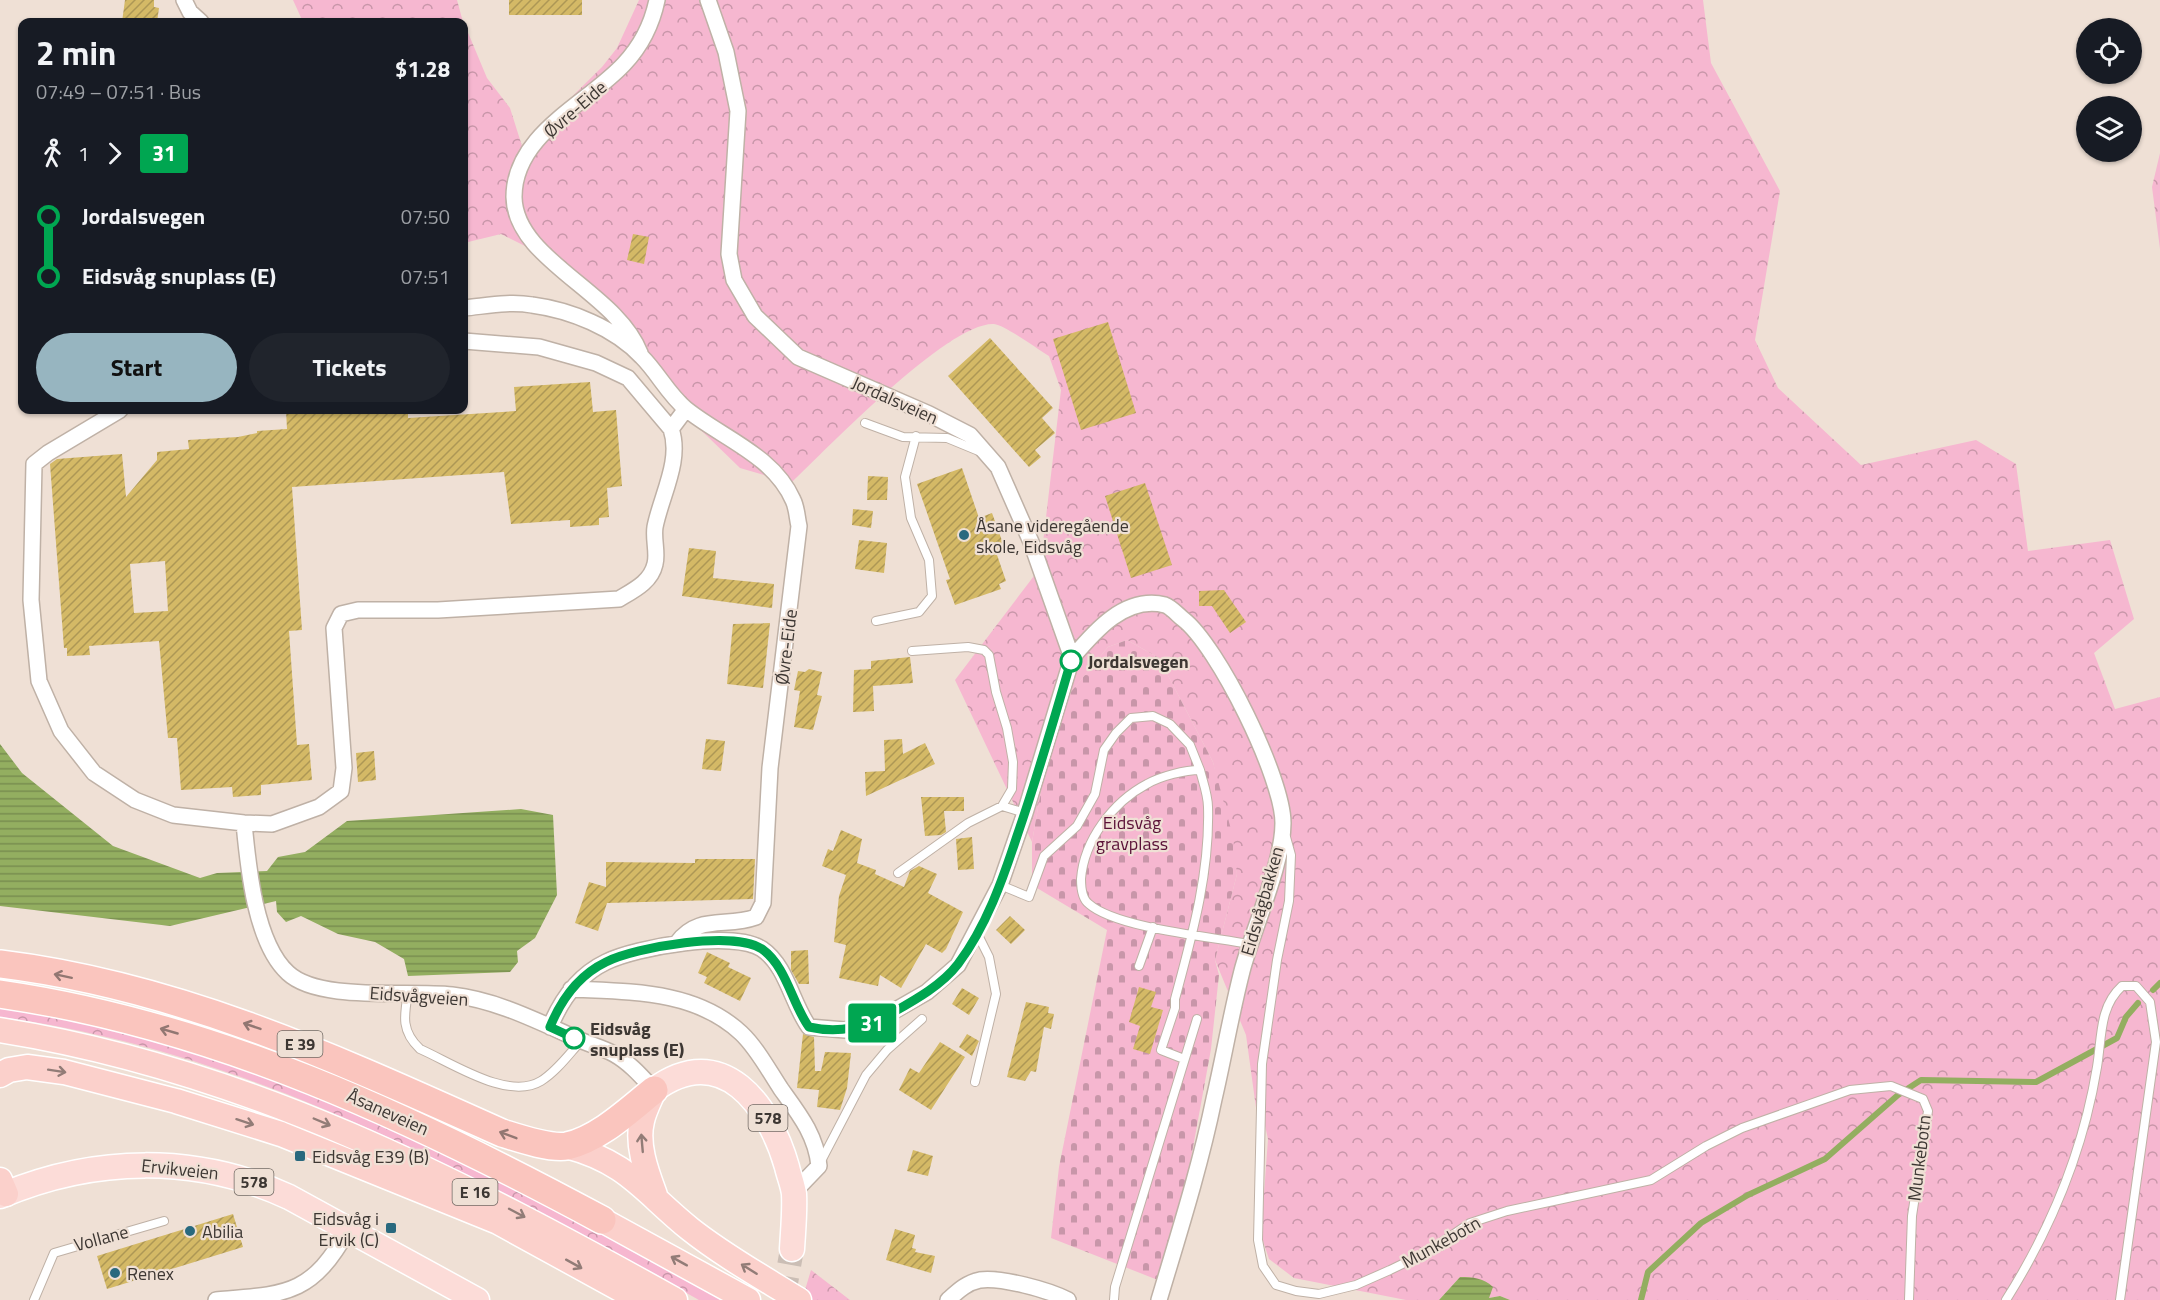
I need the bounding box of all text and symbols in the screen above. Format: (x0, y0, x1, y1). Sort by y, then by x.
map controls (2076, 18, 2142, 162)
button: locate (2076, 18, 2142, 84)
text: 2 min (36, 28, 116, 78)
text: $1.28 (395, 52, 450, 86)
street label: Øvre-Eide (537, 74, 613, 144)
text: 07:49 – 07:51 · Bus (36, 76, 201, 107)
button: layers (2076, 96, 2142, 162)
icon: walk (36, 137, 69, 170)
icon: forward (98, 137, 131, 170)
text: 31 (152, 137, 176, 169)
text: 1 (78, 138, 89, 169)
text: Jordalsvegen (82, 199, 205, 233)
text: 07:50 (401, 201, 450, 232)
text: Eidsvåg snuplass (E) (82, 259, 276, 293)
text: 07:51 (401, 261, 450, 292)
button: Start (36, 333, 237, 402)
button: Tickets (249, 333, 450, 402)
street label: Jordalsveien (848, 369, 942, 431)
place label: Åsane videregående skole, Eidsvåg (976, 512, 1129, 560)
marker: Åsane videregående skole, Eidsvåg (957, 528, 971, 542)
street label: Øvre-Eide (768, 608, 804, 686)
place label: Jordalsvegen (1088, 648, 1189, 675)
marker: Jordalsvegen (1060, 650, 1082, 672)
park label: Eidsvåg gravplass (1096, 809, 1168, 857)
street label: Eidsvågbakken (1233, 843, 1291, 959)
one-way arrow (54, 969, 73, 981)
street label: Eidsvågveien (369, 979, 469, 1013)
line badge: 31 (845, 1004, 899, 1042)
text: 31 (860, 1007, 884, 1039)
place label: Eidsvåg snuplass (E) (590, 1015, 684, 1063)
one-way arrow (243, 1019, 262, 1030)
one-way arrow (160, 1025, 179, 1036)
marker: Eidsvåg snuplass (E) (563, 1027, 585, 1049)
road number: E 39 (278, 1031, 322, 1057)
one-way arrow (46, 1065, 66, 1076)
street label: Åsaneveien (343, 1082, 433, 1142)
road number: 578 (748, 1105, 788, 1131)
street label: Munkebotn (1900, 1113, 1938, 1203)
one-way arrow (312, 1116, 330, 1128)
one-way arrow (235, 1117, 254, 1128)
one-way arrow (500, 1128, 518, 1139)
one-way arrow (636, 1134, 647, 1154)
place label: Eidsvåg E39 (B) (312, 1143, 429, 1170)
marker: Eidsvåg E39 (B) (293, 1149, 307, 1163)
street label: Ervikveien (140, 1152, 220, 1186)
road number: 578 (234, 1169, 274, 1195)
road number: E 16 (452, 1179, 498, 1205)
place label: Eidsvåg i Ervik (C) (313, 1205, 379, 1253)
one-way arrow (508, 1207, 525, 1219)
street label: Munkebotn (1397, 1209, 1485, 1275)
street label: Vollane (71, 1218, 131, 1258)
place label: Abilia (202, 1218, 243, 1245)
marker: Eidsvåg i Ervik (C) (384, 1221, 398, 1235)
marker: Abilia (183, 1224, 197, 1238)
one-way arrow (671, 1255, 688, 1267)
one-way arrow (565, 1258, 582, 1270)
place label: Renex (127, 1260, 174, 1287)
one-way arrow (741, 1263, 758, 1275)
marker: Renex (108, 1266, 122, 1280)

